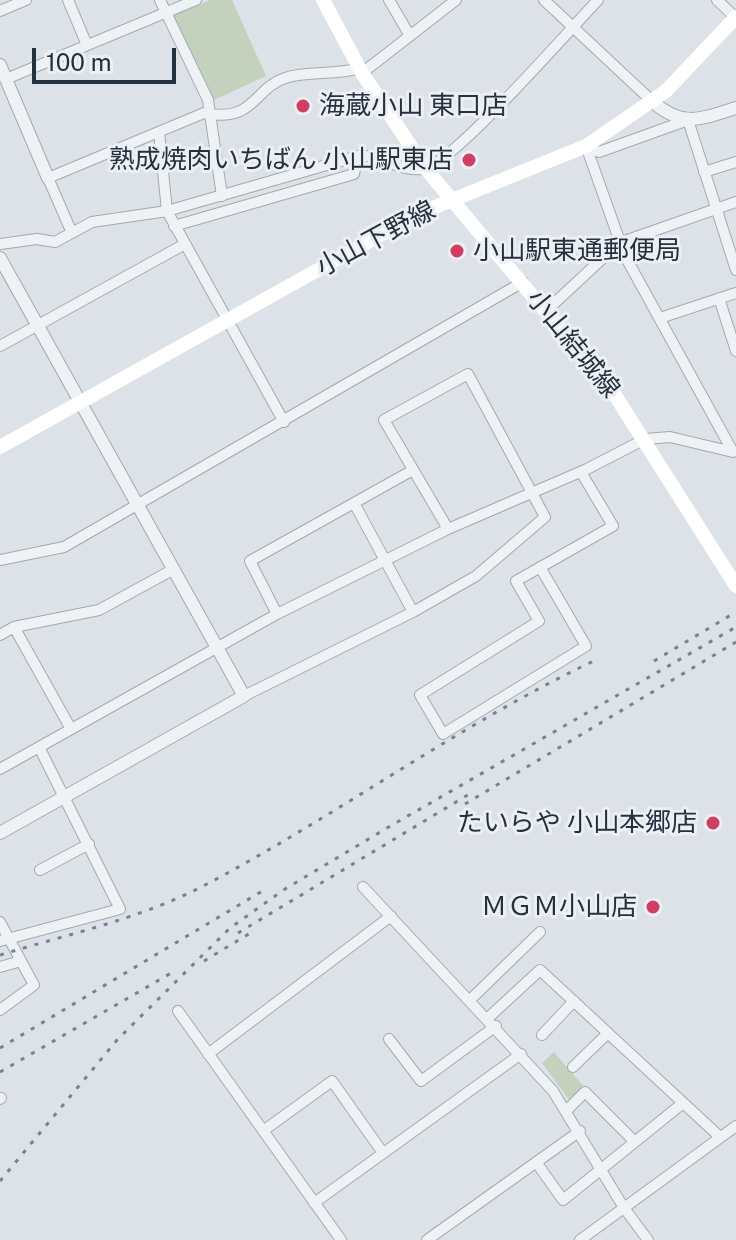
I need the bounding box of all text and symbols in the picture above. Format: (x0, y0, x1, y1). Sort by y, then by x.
scale bar (36, 32, 180, 82)
text: 100 m (46, 48, 112, 76)
place label: 海蔵小山 東口店 (319, 90, 507, 122)
marker: 海蔵小山 東口店 (294, 97, 312, 115)
place label: 熟成焼肉いちばん 小山駅東店 (109, 144, 453, 176)
marker: 熟成焼肉いちばん 小山駅東店 (460, 151, 478, 169)
street label: 小山下野線 (311, 195, 441, 283)
place label: 小山駅東通郵便局 (473, 235, 681, 267)
marker: 小山駅東通郵便局 (448, 242, 466, 260)
street label: 小山結城線 (520, 284, 626, 404)
place label: たいらや 小山本郷店 (457, 807, 697, 839)
marker: たいらや 小山本郷店 (704, 814, 722, 832)
place label: ＭＧＭ小山店 (481, 891, 637, 923)
marker: ＭＧＭ小山店 (644, 898, 662, 916)

